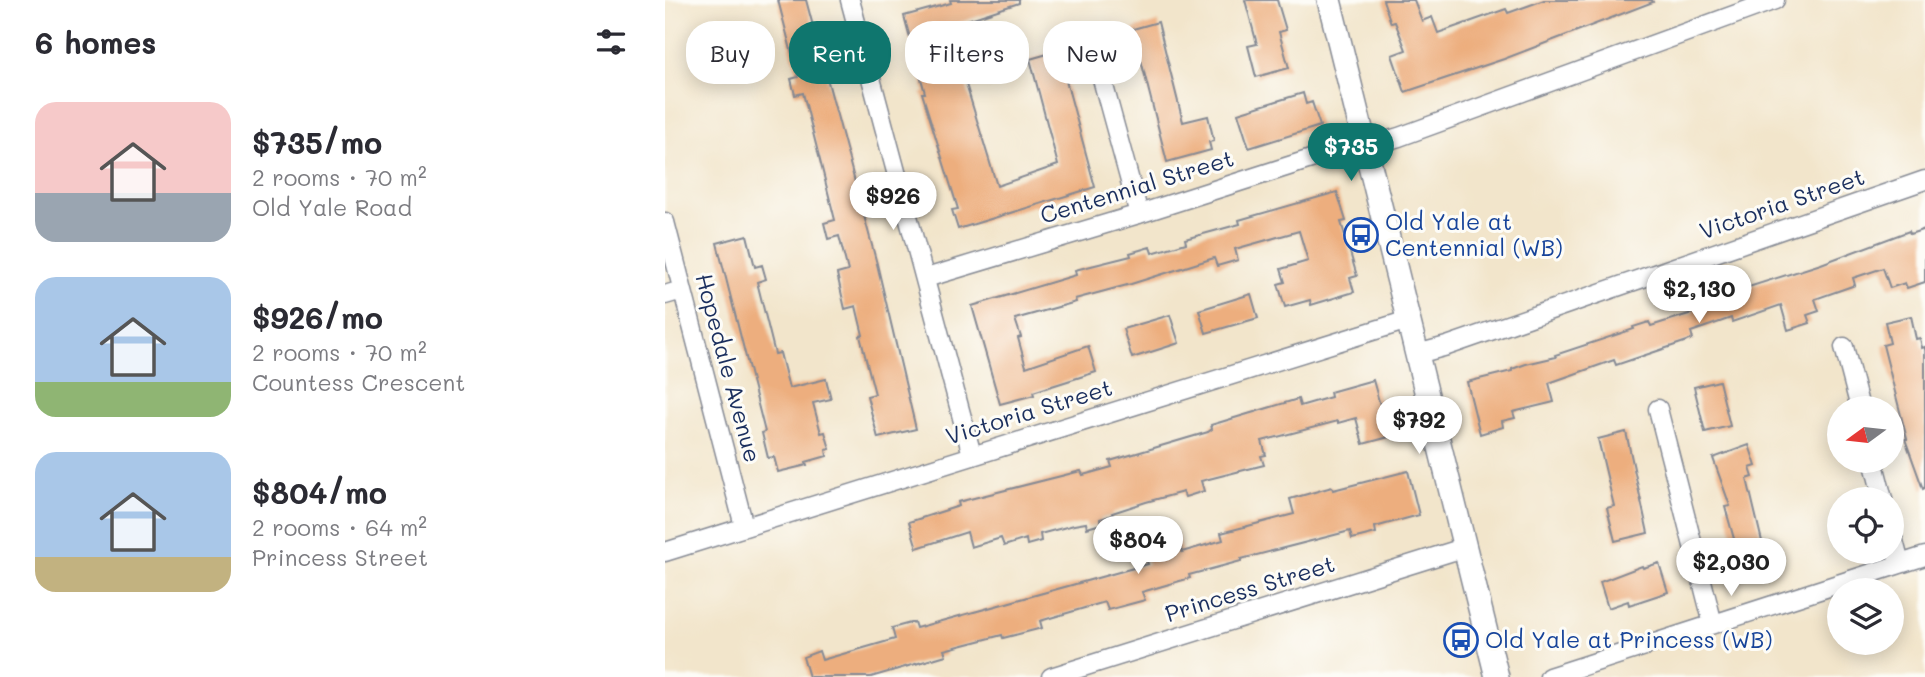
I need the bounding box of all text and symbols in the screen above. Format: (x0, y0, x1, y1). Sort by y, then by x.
chip: Buy (686, 21, 775, 84)
chip: Rent (789, 21, 891, 84)
chip: Filters (905, 21, 1029, 84)
chip: New (1043, 21, 1142, 84)
text: 6 homes (35, 22, 156, 62)
icon: filters (592, 23, 630, 61)
text: $735/mo (252, 122, 382, 162)
pin: $735 (1310, 124, 1392, 183)
icon: home (91, 130, 175, 214)
text: $735 (1324, 131, 1378, 161)
street label: Centennial Street (1036, 142, 1237, 230)
street label: Victoria Street (1695, 161, 1868, 245)
text: 2 rooms · 70 m² (252, 162, 427, 192)
pin: $926 (852, 173, 934, 232)
text: $926 (866, 180, 920, 210)
text: Old Yale Road (252, 192, 412, 222)
place label: Old Yale at Centennial (WB) (1385, 206, 1563, 262)
bus stop icon: Old Yale at Centennial (WB) (1342, 216, 1380, 254)
pin: $2,130 (1642, 266, 1756, 325)
street label: Hopedale Avenue (689, 270, 769, 465)
text: $2,130 (1663, 273, 1735, 303)
text: $926/mo (252, 297, 383, 337)
icon: home (91, 305, 175, 389)
text: 2 rooms · 70 m² (252, 337, 427, 367)
text: Countess Crescent (252, 367, 465, 397)
street label: Victoria Street (942, 371, 1116, 451)
pin: $792 (1378, 396, 1460, 456)
north arrow (1827, 396, 1904, 472)
map controls (1827, 396, 1904, 655)
text: $792 (1392, 404, 1446, 434)
text: $804/mo (252, 472, 387, 512)
icon: home (91, 480, 175, 564)
button: locate (1827, 487, 1904, 564)
text: 2 rooms · 64 m² (252, 512, 427, 542)
pin: $804 (1097, 516, 1179, 576)
text: $804 (1109, 524, 1167, 554)
pin: $2,030 (1674, 538, 1788, 598)
text: Princess Street (252, 542, 428, 572)
text: $2,030 (1692, 546, 1770, 576)
street label: Princess Street (1161, 548, 1338, 628)
button: layers (1827, 578, 1904, 655)
bus stop icon: Old Yale at Princess (WB) (1442, 621, 1480, 659)
place label: Old Yale at Princess (WB) (1485, 624, 1772, 654)

